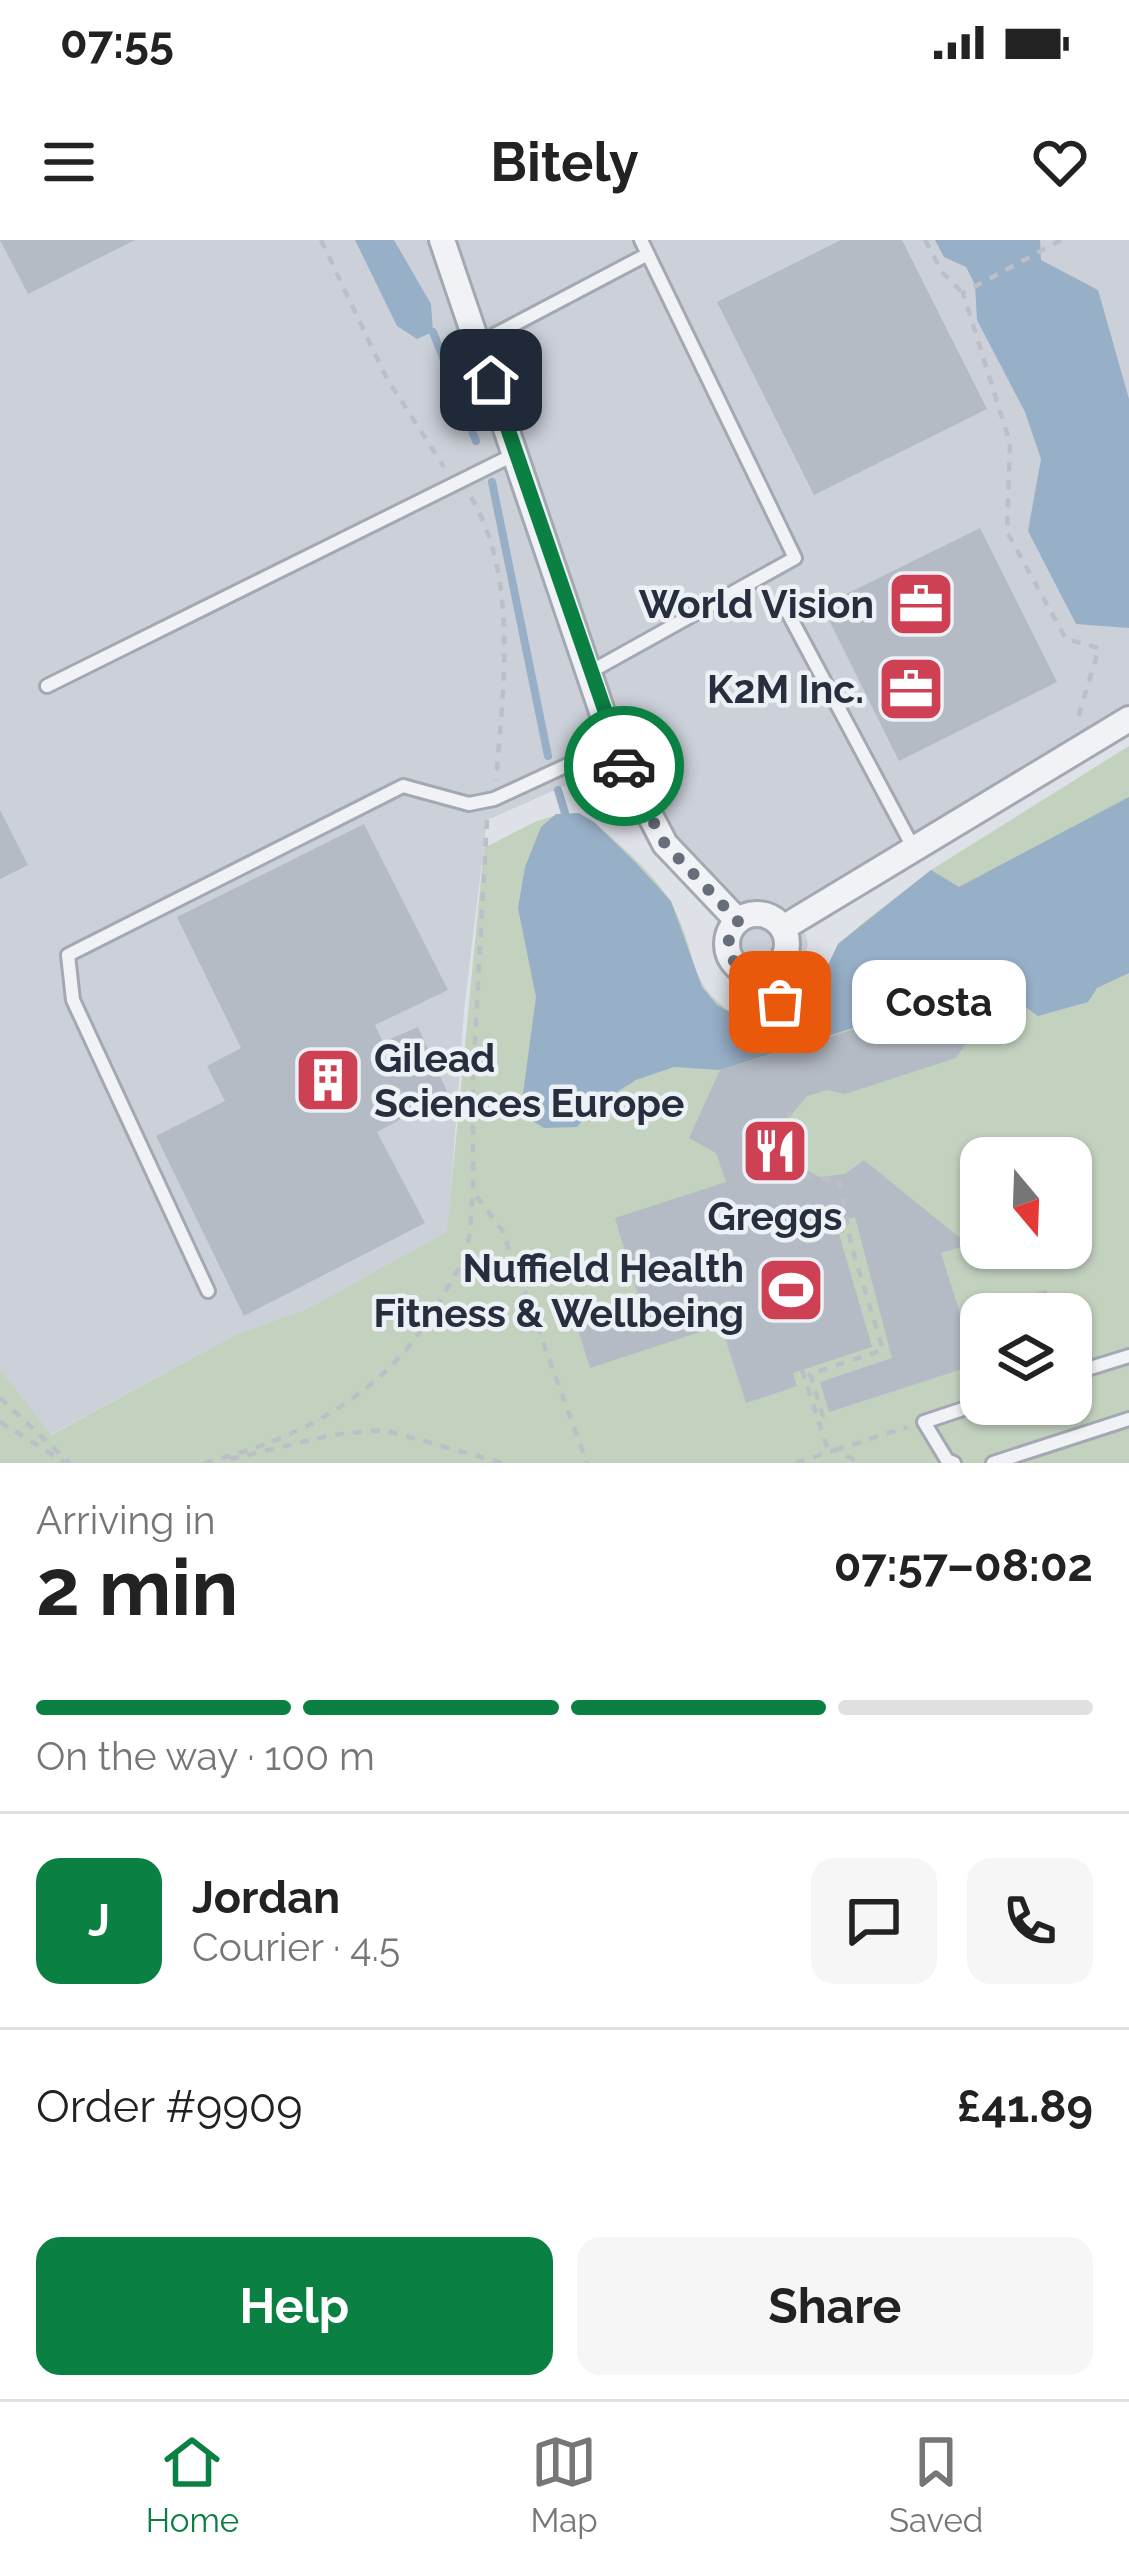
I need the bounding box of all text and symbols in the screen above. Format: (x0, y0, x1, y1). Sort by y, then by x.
text: 07:55 (60, 16, 174, 69)
icon: menu (36, 129, 102, 195)
icon: heart (1027, 129, 1093, 195)
text: Bitely (490, 130, 639, 194)
pin (440, 329, 542, 431)
icon: home (458, 347, 524, 413)
office icon: World Vision (886, 569, 956, 639)
place label: World Vision (639, 581, 874, 627)
office icon: K2M Inc. (876, 654, 946, 724)
place label: K2M Inc. (707, 666, 864, 712)
courier (564, 706, 684, 826)
icon: car (591, 733, 657, 799)
pin (729, 951, 831, 1053)
callout: Costa (852, 960, 1026, 1044)
icon: bag (747, 969, 813, 1035)
text: Costa (886, 979, 992, 1025)
place label: Gilead Sciences Europe (374, 1035, 684, 1126)
building icon: Gilead Sciences Europe (293, 1045, 363, 1115)
restaurant icon: Greggs (740, 1116, 810, 1186)
north arrow (960, 1137, 1092, 1269)
map controls (960, 1137, 1092, 1425)
place label: Greggs (707, 1193, 843, 1239)
place label: Nuffield Health Fitness & Wellbeing (373, 1245, 744, 1336)
sports icon: Nuffield Health Fitness & Wellbeing (756, 1255, 826, 1325)
button: layers (960, 1293, 1092, 1425)
text: Arriving in (36, 1497, 216, 1543)
text: 07:57–08:02 (834, 1539, 1093, 1592)
text: 2 min (36, 1542, 238, 1633)
text: On the way · 100 m (36, 1733, 375, 1779)
button: chat (811, 1858, 937, 1984)
button: phone (967, 1858, 1093, 1984)
text: Jordan (192, 1871, 340, 1924)
text: J (88, 1894, 110, 1947)
text: Courier · 4.5 (192, 1924, 400, 1970)
text: Order #9909 (36, 2080, 303, 2133)
text: £41.89 (957, 2080, 1093, 2133)
button: Help (36, 2237, 553, 2375)
button: Share (577, 2237, 1093, 2375)
tab: Home (146, 2429, 239, 2540)
tab: Map (530, 2429, 598, 2540)
tab: Saved (889, 2429, 983, 2540)

